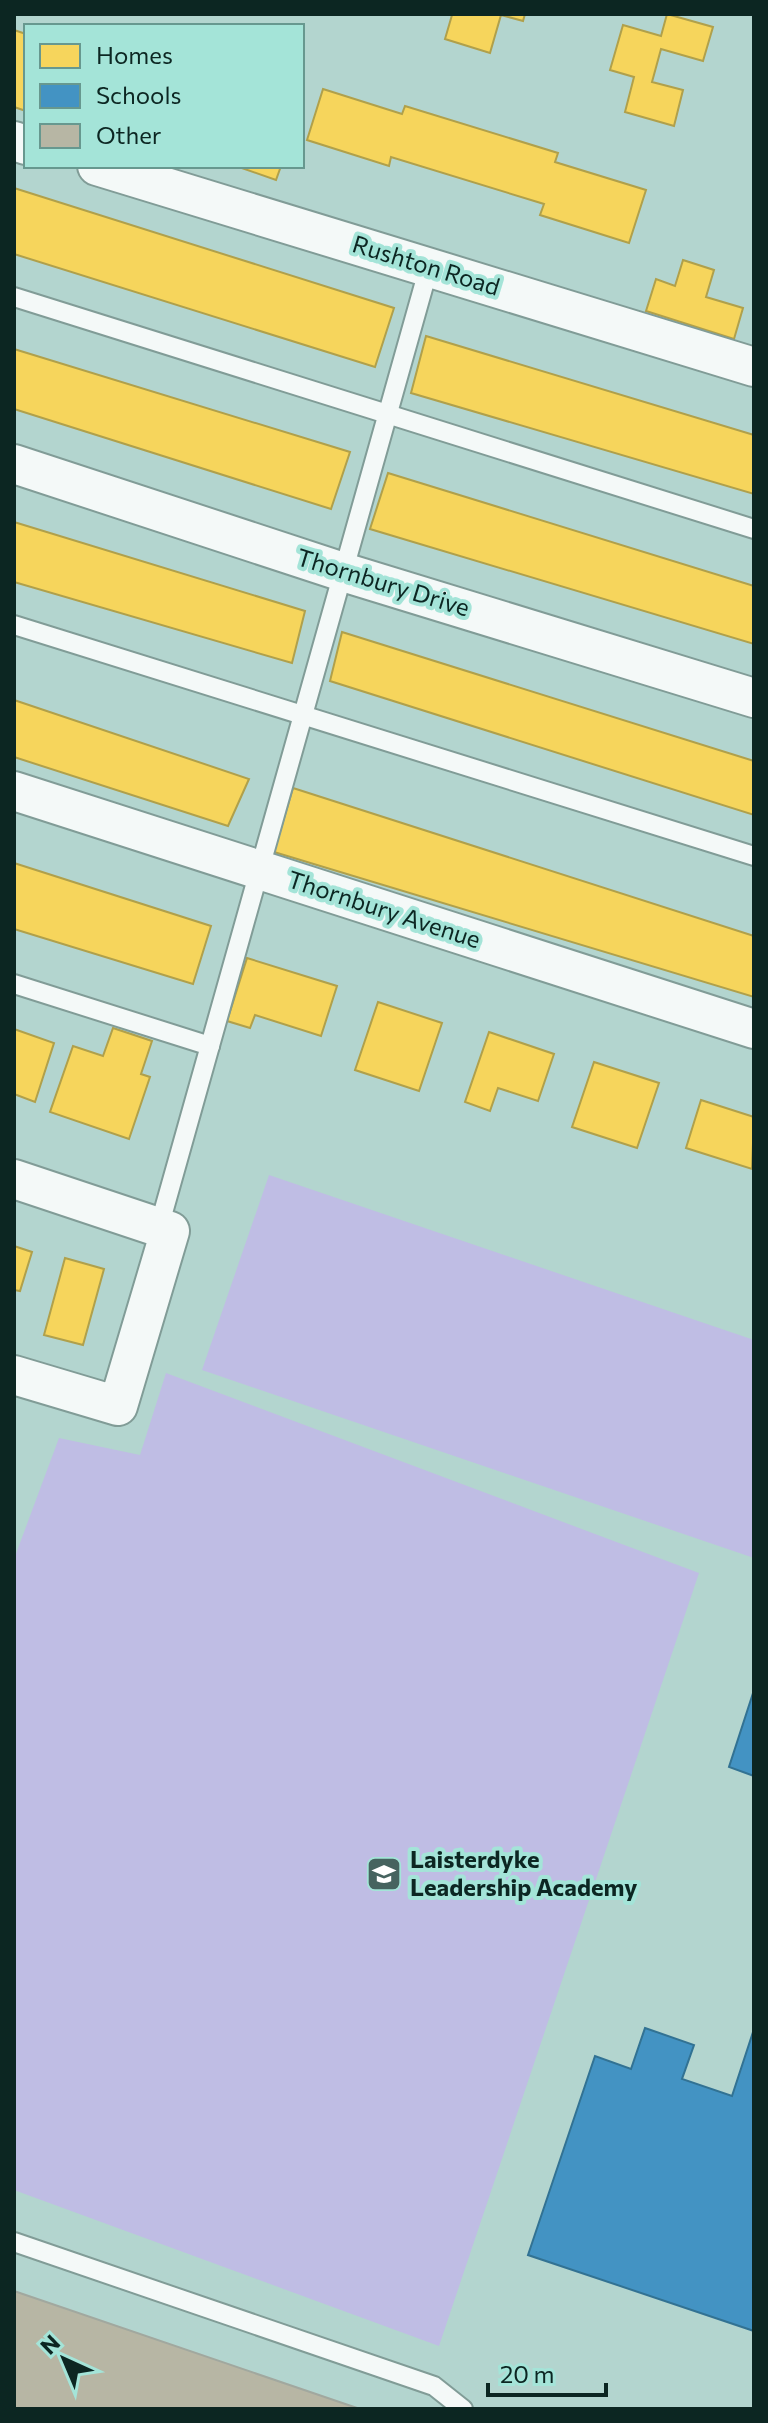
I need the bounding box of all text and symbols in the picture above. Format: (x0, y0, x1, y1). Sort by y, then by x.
legend (24, 24, 304, 168)
text: Homes (96, 40, 173, 69)
text: Schools (96, 80, 181, 109)
text: Other (96, 120, 162, 149)
street label: Rushton Road (349, 228, 504, 301)
street label: Thornbury Drive (294, 542, 473, 622)
street label: Thornbury Avenue (284, 864, 485, 953)
place label: Laisterdyke Leadership Academy (410, 1844, 637, 1901)
school or university icon: Laisterdyke Leadership Academy (365, 1855, 403, 1893)
north arrow (24, 2319, 104, 2399)
text: N (34, 2329, 65, 2360)
scale bar (488, 2347, 606, 2397)
text: 20 m (500, 2359, 554, 2388)

